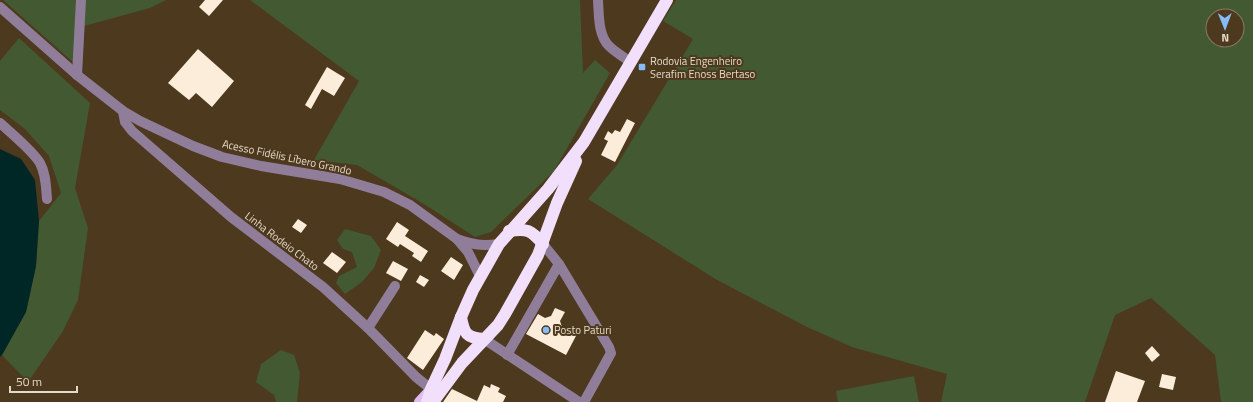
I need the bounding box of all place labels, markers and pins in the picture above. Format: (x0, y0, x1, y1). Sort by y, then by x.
place label: Rodovia Engenheiro Serafim Enoss Bertaso (650, 53, 756, 82)
marker: Rodovia Engenheiro Serafim Enoss Bertaso (637, 62, 647, 72)
place label: Posto Paturi (554, 322, 611, 338)
marker: Posto Paturi (541, 325, 551, 335)

